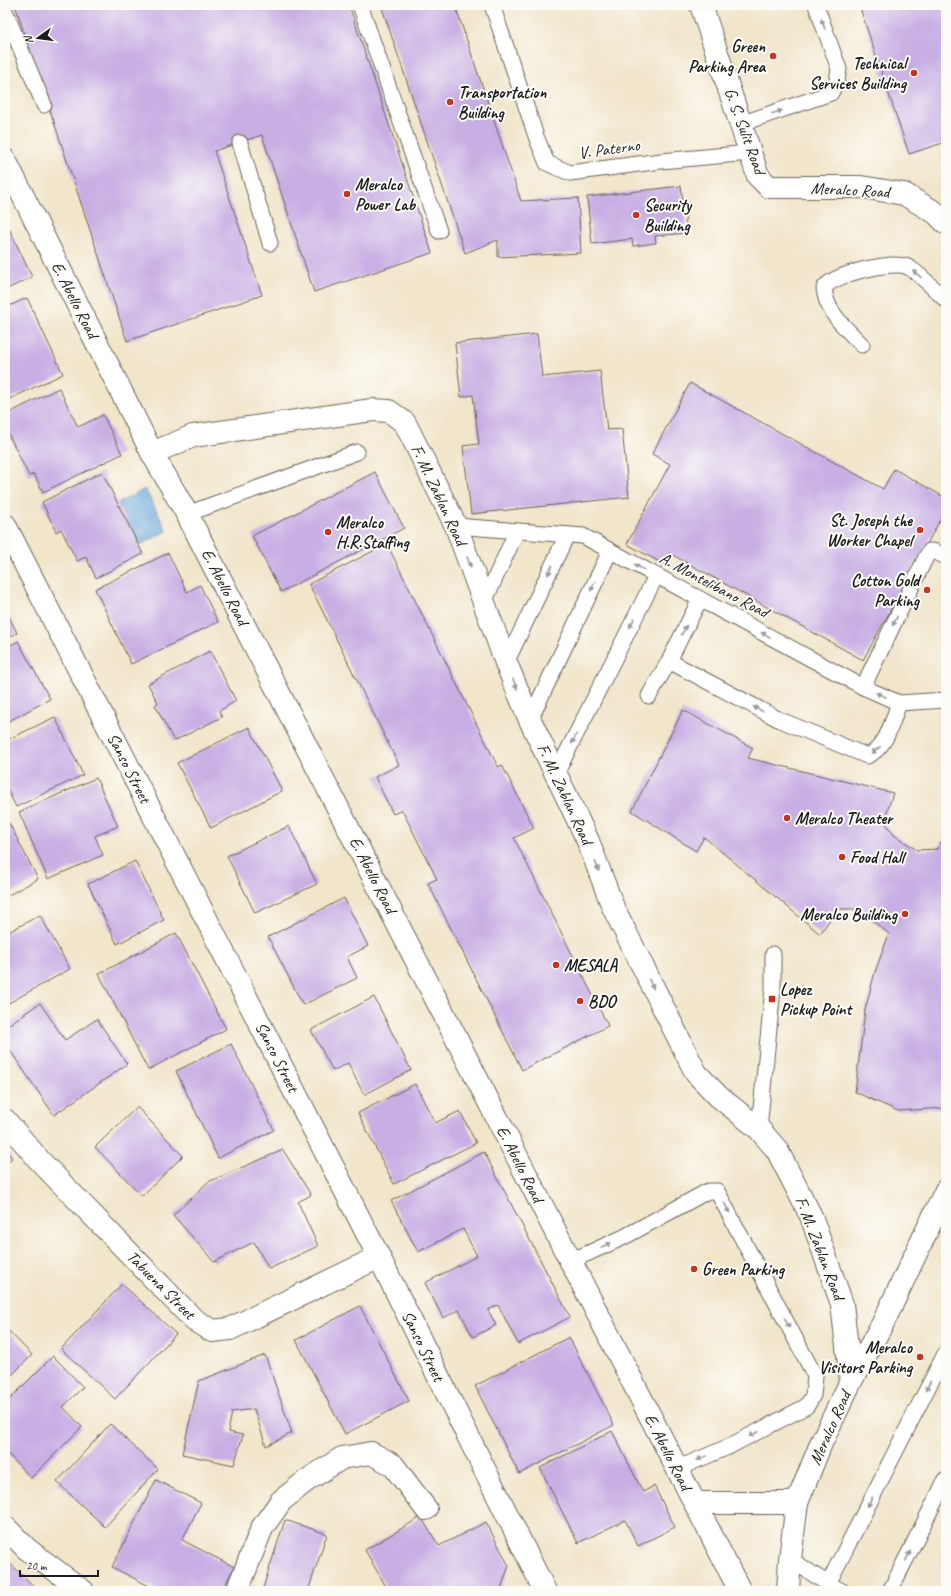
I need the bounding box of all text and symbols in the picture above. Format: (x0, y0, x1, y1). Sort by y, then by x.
one-way arrow (820, 17, 826, 29)
north arrow (18, 18, 58, 58)
text: N (20, 33, 36, 45)
place label: Green Parking Area (688, 36, 766, 77)
marker: Green Parking Area (768, 51, 778, 61)
place label: Technical Services Building (809, 53, 909, 94)
marker: Technical Services Building (909, 68, 919, 78)
place label: Transportation Building (458, 82, 547, 123)
street label: G. S. Sulit Road (720, 85, 771, 179)
marker: Transportation Building (445, 97, 455, 107)
one-way arrow (772, 109, 784, 115)
street label: V. Paterno (577, 134, 642, 164)
place label: Meralco Power Lab (355, 174, 416, 215)
street label: Meralco Road (810, 177, 892, 203)
marker: Meralco Power Lab (342, 189, 352, 199)
place label: Security Building (644, 195, 693, 236)
marker: Security Building (631, 210, 641, 220)
street label: E. Abello Road (47, 258, 104, 344)
one-way arrow (911, 270, 922, 279)
street label: F. M. Zablan Road (406, 441, 472, 551)
place label: St. Joseph the Worker Chapel (827, 510, 915, 551)
place label: Meralco H.R.Staffing (336, 512, 411, 553)
marker: St. Joseph the Worker Chapel (915, 525, 925, 535)
marker: Meralco H.R.Staffing (323, 527, 333, 537)
street label: E. Abello Road (197, 545, 254, 631)
street label: A. Montelibano Road (656, 547, 774, 624)
one-way arrow (467, 557, 473, 569)
one-way arrow (633, 563, 645, 570)
one-way arrow (547, 564, 553, 576)
place label: Cotton Gold Parking (851, 570, 922, 611)
one-way arrow (590, 580, 596, 592)
marker: Cotton Gold Parking (922, 585, 932, 595)
one-way arrow (892, 615, 898, 626)
one-way arrow (629, 617, 635, 629)
one-way arrow (681, 624, 688, 636)
one-way arrow (760, 632, 772, 638)
one-way arrow (512, 678, 518, 689)
one-way arrow (875, 692, 886, 698)
one-way arrow (752, 705, 764, 712)
street label: Sanso Street (102, 729, 157, 809)
one-way arrow (571, 733, 577, 745)
street label: F. M. Zablan Road (532, 740, 598, 850)
one-way arrow (871, 746, 881, 754)
place label: Meralco Theater (795, 808, 894, 829)
marker: Meralco Theater (782, 813, 792, 823)
street label: E. Abello Road (345, 833, 402, 919)
place label: Food Hall (850, 847, 907, 868)
marker: Food Hall (837, 852, 847, 862)
one-way arrow (595, 861, 601, 873)
place label: Meralco Building (800, 904, 899, 925)
marker: Meralco Building (900, 909, 910, 919)
place label: MESALA (564, 955, 618, 976)
marker: MESALA (551, 960, 561, 970)
one-way arrow (648, 979, 654, 990)
place label: Lopez Pickup Point (780, 979, 854, 1020)
place label: BDO (588, 991, 618, 1012)
marker: Lopez Pickup Point (767, 994, 777, 1004)
marker: BDO (575, 996, 585, 1006)
street label: Sanso Street (250, 1018, 305, 1098)
street label: E. Abello Road (492, 1122, 549, 1208)
street label: F. M. Zablan Road (791, 1193, 850, 1305)
one-way arrow (724, 1202, 730, 1214)
one-way arrow (601, 1242, 612, 1248)
street label: Tabuena Street (122, 1246, 201, 1325)
place label: Green Parking (702, 1259, 786, 1280)
marker: Green Parking (689, 1264, 699, 1274)
street label: Sanso Street (397, 1307, 450, 1387)
one-way arrow (784, 1317, 791, 1329)
place label: Meralco Visitors Parking (818, 1337, 914, 1378)
marker: Meralco Visitors Parking (915, 1352, 925, 1362)
one-way arrow (925, 1381, 932, 1392)
street label: Meralco Road (804, 1386, 856, 1468)
street label: E. Abello Road (640, 1410, 697, 1496)
one-way arrow (748, 1430, 760, 1437)
one-way arrow (696, 1455, 708, 1461)
one-way arrow (866, 1496, 873, 1508)
one-way arrow (905, 1550, 911, 1562)
scale bar (20, 1552, 98, 1578)
text: 20 m (26, 1558, 48, 1574)

